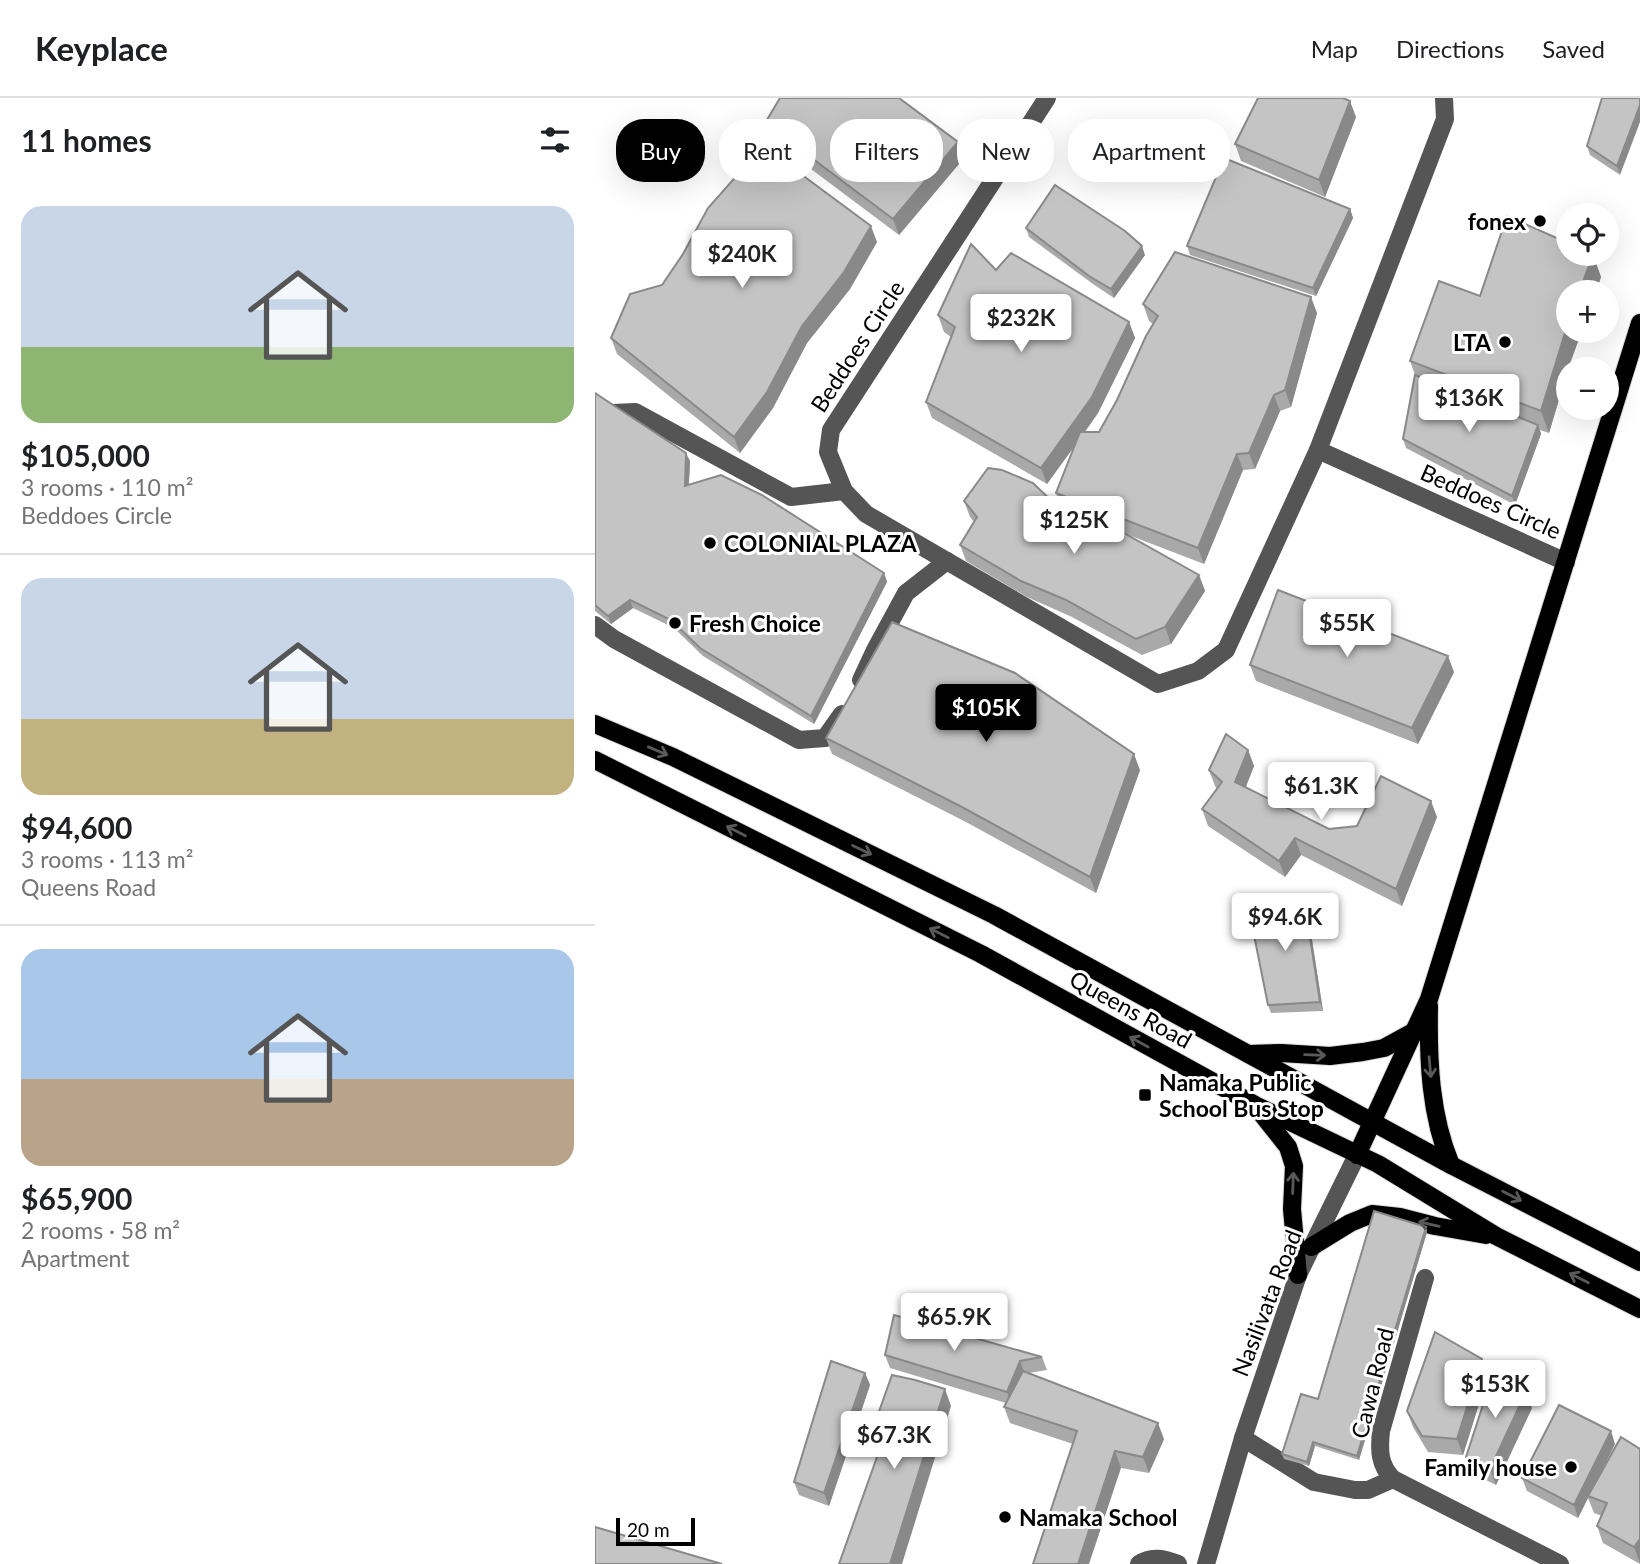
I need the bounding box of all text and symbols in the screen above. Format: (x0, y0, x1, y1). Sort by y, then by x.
text: Keyplace (35, 28, 168, 68)
text: Map (1311, 34, 1358, 63)
text: Directions (1396, 34, 1504, 63)
text: Saved (1542, 34, 1605, 63)
chip: Buy (616, 119, 705, 182)
chip: Rent (719, 119, 816, 182)
chip: Filters (830, 119, 943, 182)
chip: New (957, 119, 1054, 182)
chip: Apartment (1068, 119, 1230, 182)
icon: filters (536, 121, 574, 159)
text: 11 homes (21, 122, 152, 158)
map controls (1556, 203, 1619, 420)
button: locate (1556, 203, 1619, 266)
place label: fonex (1468, 207, 1526, 235)
marker: fonex (1532, 213, 1548, 229)
pin: $240K (693, 230, 791, 290)
text: $240K (707, 239, 777, 267)
icon: home (235, 252, 361, 378)
street label: Beddoes Circle (804, 275, 910, 417)
button: + (1556, 280, 1619, 343)
pin: $232K (972, 294, 1070, 354)
text: $232K (986, 303, 1056, 331)
place label: LTA (1453, 328, 1492, 356)
marker: LTA (1497, 334, 1513, 350)
button: − (1556, 357, 1619, 420)
pin: $136K (1420, 374, 1518, 434)
text: $136K (1434, 383, 1504, 411)
text: $105,000 (21, 437, 150, 473)
street label: Beddoes Circle (1416, 458, 1566, 544)
text: 3 rooms · 110 m² (21, 473, 193, 501)
pin: $125K (1025, 496, 1123, 556)
text: Beddoes Circle (21, 501, 172, 529)
text: $125K (1039, 505, 1109, 533)
place label: COLONIAL PLAZA (724, 529, 918, 557)
marker: COLONIAL PLAZA (702, 535, 718, 551)
pin: $55K (1306, 600, 1388, 659)
text: $55K (1319, 608, 1375, 636)
place label: Fresh Choice (689, 609, 821, 637)
marker: Fresh Choice (667, 615, 683, 631)
icon: home (235, 624, 361, 750)
pin: $105K (937, 684, 1035, 744)
text: $105K (951, 693, 1021, 721)
one-way arrow (647, 745, 668, 758)
pin: $61.3K (1264, 762, 1378, 822)
text: $61.3K (1284, 771, 1358, 799)
text: $94,600 (21, 809, 132, 845)
one-way arrow (726, 823, 747, 837)
one-way arrow (851, 844, 872, 858)
text: 3 rooms · 113 m² (21, 845, 193, 873)
text: Queens Road (21, 873, 156, 901)
pin: $94.6K (1228, 894, 1342, 953)
text: $94.6K (1248, 902, 1322, 930)
one-way arrow (930, 925, 950, 939)
street label: Queens Road (1065, 964, 1197, 1054)
icon: home (235, 995, 361, 1121)
one-way arrow (1130, 1034, 1150, 1048)
one-way arrow (1303, 1049, 1326, 1062)
one-way arrow (1424, 1055, 1437, 1078)
place label: Namaka Public School Bus Stop (1159, 1068, 1324, 1122)
marker: Namaka Public School Bus Stop (1137, 1087, 1153, 1103)
one-way arrow (1286, 1171, 1300, 1194)
text: $65,900 (21, 1180, 132, 1216)
one-way arrow (1501, 1190, 1522, 1204)
text: 2 rooms · 58 m² (21, 1216, 180, 1244)
one-way arrow (1418, 1217, 1441, 1231)
street label: Nasilivata Road (1225, 1226, 1307, 1380)
text: Apartment (21, 1244, 129, 1272)
one-way arrow (1569, 1271, 1590, 1285)
pin: $65.9K (897, 1294, 1011, 1353)
text: $65.9K (917, 1302, 991, 1330)
street label: Cawa Road (1345, 1325, 1399, 1441)
pin: $153K (1446, 1360, 1544, 1420)
text: $153K (1460, 1369, 1530, 1397)
pin: $67.3K (837, 1412, 951, 1471)
text: $67.3K (857, 1420, 931, 1448)
place label: Family house (1424, 1453, 1557, 1481)
marker: Family house (1563, 1459, 1579, 1475)
place label: Namaka School (1019, 1503, 1177, 1531)
marker: Namaka School (997, 1509, 1013, 1525)
scale bar (616, 1515, 695, 1547)
text: 20 m (627, 1518, 670, 1541)

